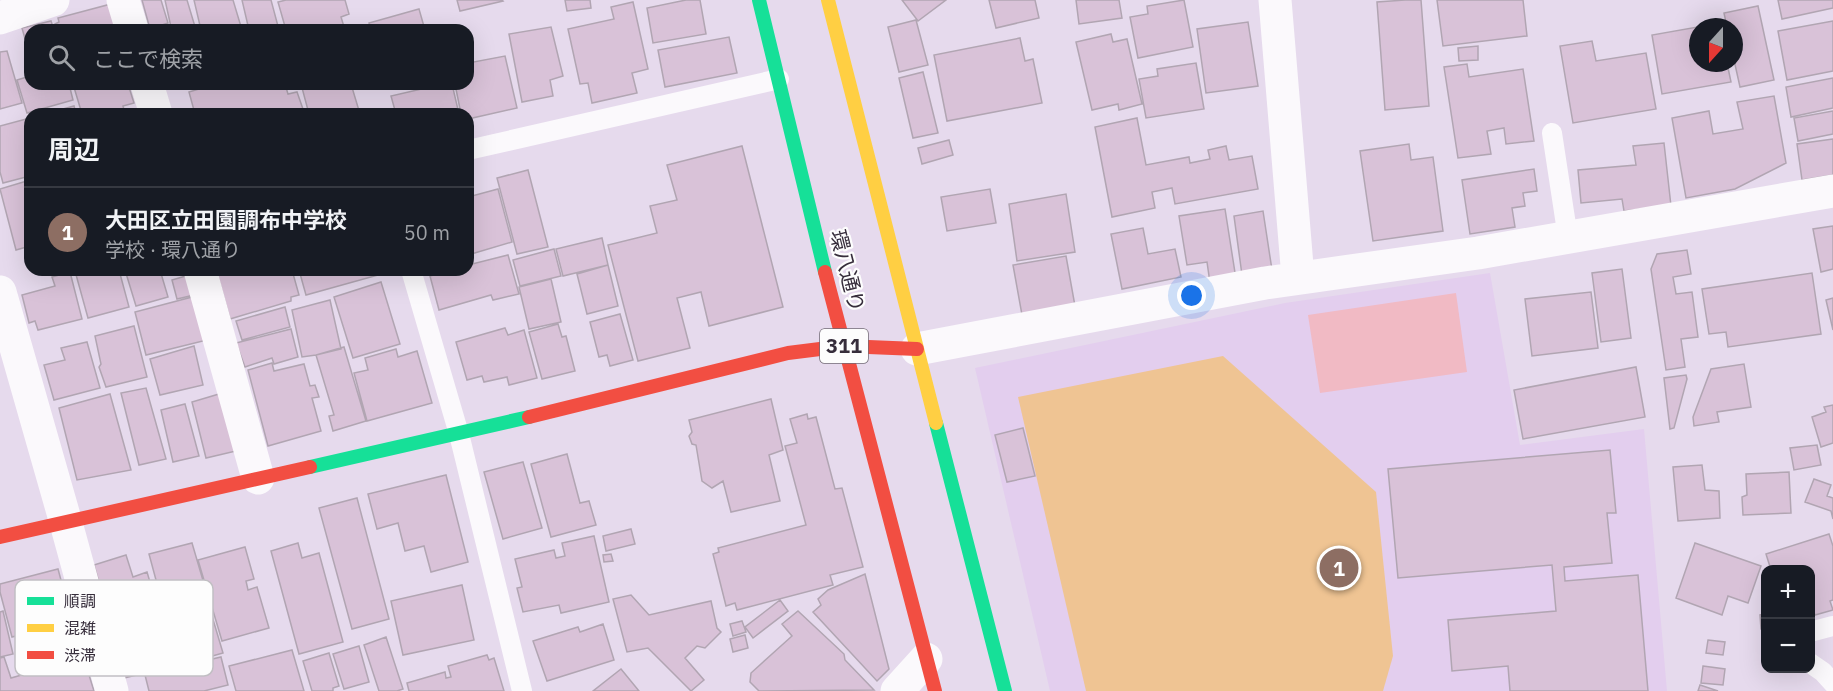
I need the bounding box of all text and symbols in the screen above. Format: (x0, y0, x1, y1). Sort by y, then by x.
north arrow (1689, 18, 1743, 72)
search box (24, 24, 474, 90)
icon: search (45, 41, 78, 74)
text: ここで検索 (93, 44, 203, 73)
text: 周辺 (48, 132, 100, 166)
text: 大田区立田園調布中学校 (105, 205, 347, 234)
text: 1 (62, 219, 74, 246)
text: 50 m (404, 219, 450, 246)
street label: 環八通り (824, 227, 872, 315)
text: 学校 · 環八通り (105, 236, 241, 263)
your location (1177, 281, 1206, 310)
road number: 311 (820, 329, 868, 363)
pin: 1 (1320, 546, 1358, 590)
map controls (1761, 565, 1815, 673)
button: + (1761, 565, 1815, 619)
legend (15, 580, 213, 676)
text: 順調 (64, 591, 96, 611)
text: 混雑 (64, 618, 96, 638)
button: − (1761, 619, 1815, 673)
text: 渋滞 (64, 645, 96, 665)

